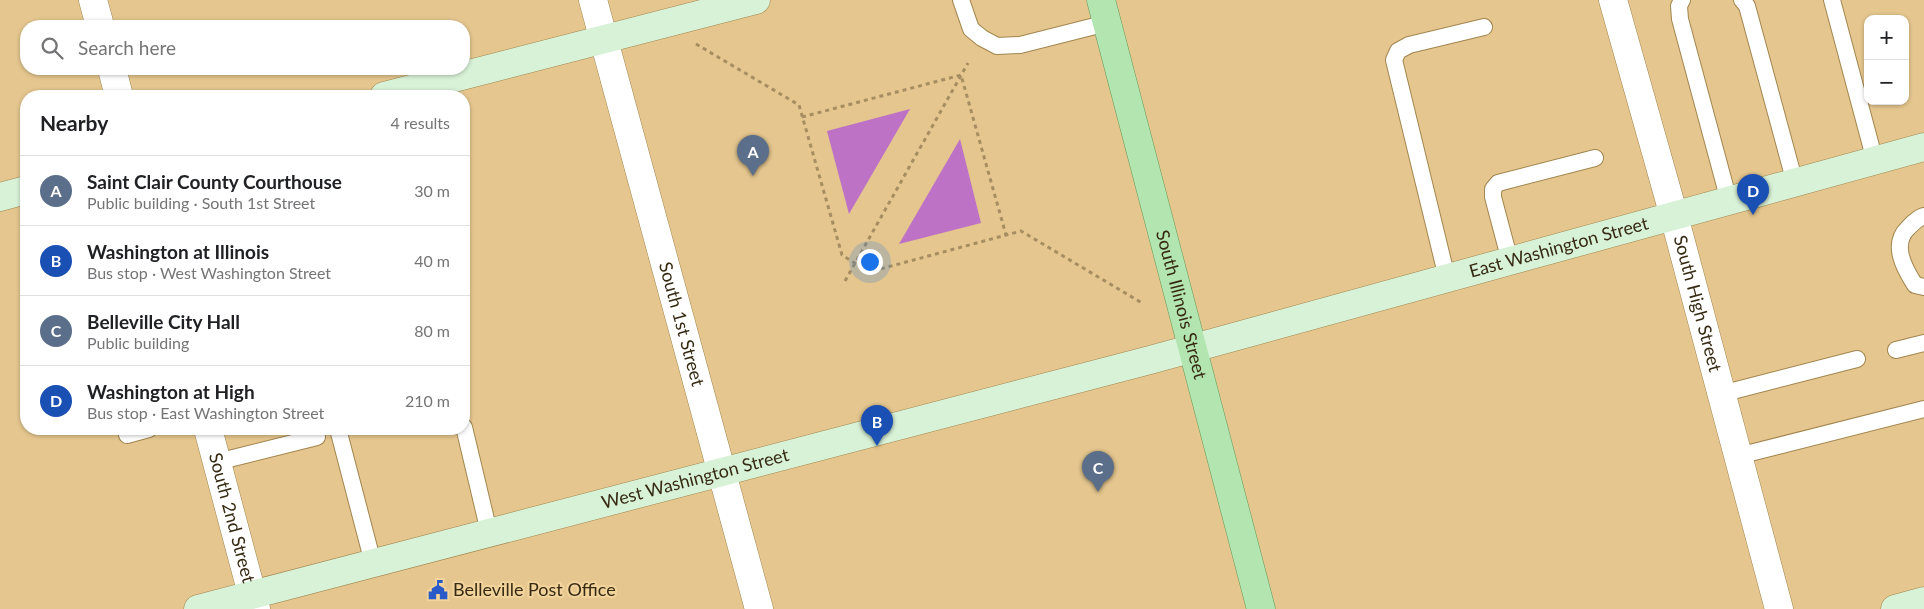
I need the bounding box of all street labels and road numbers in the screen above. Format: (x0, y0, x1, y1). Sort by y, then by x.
street label: East Washington Street (1467, 211, 1651, 282)
street label: South Illinois Street (1152, 227, 1212, 382)
street label: South High Street (1670, 233, 1727, 374)
street label: South 1st Street (655, 259, 710, 389)
street label: West Washington Street (599, 443, 792, 513)
street label: South 2nd Street (205, 450, 261, 586)

